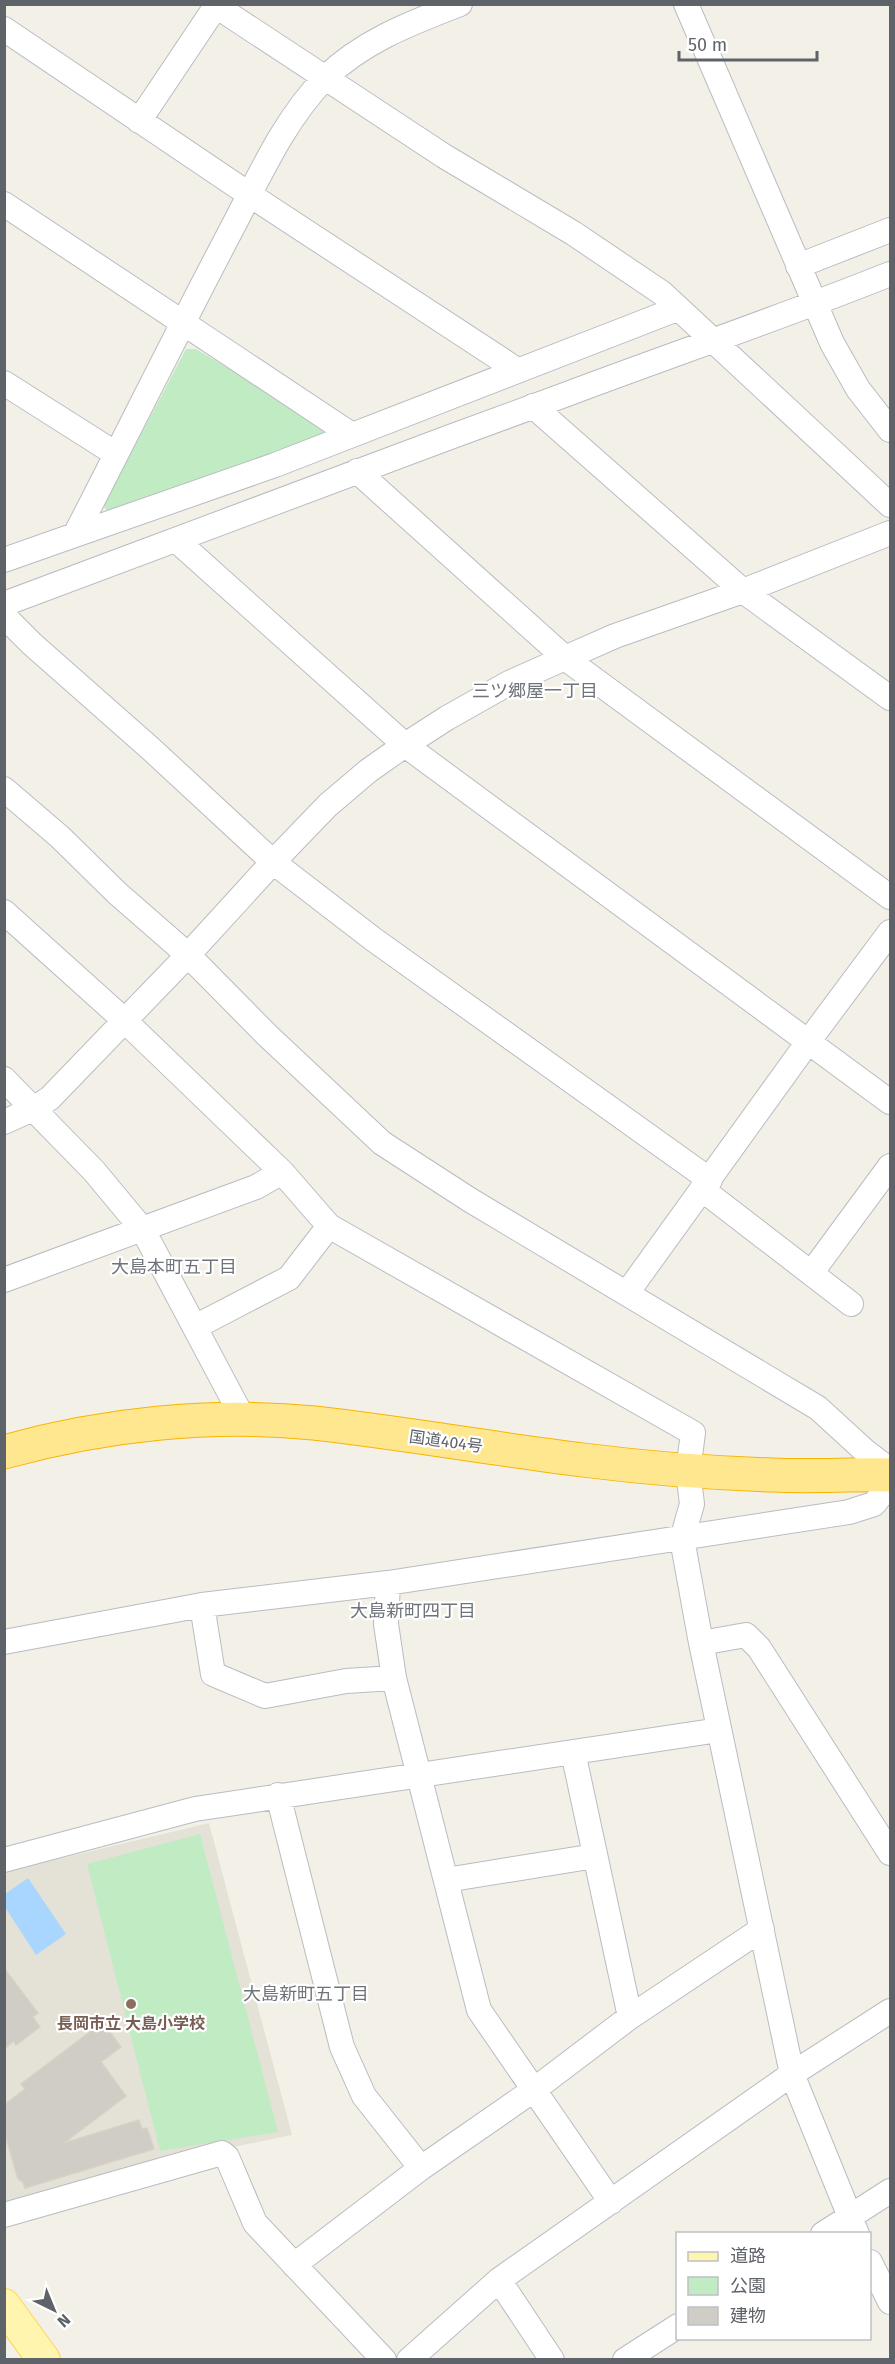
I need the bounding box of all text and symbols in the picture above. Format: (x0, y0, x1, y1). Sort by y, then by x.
scale bar (679, 24, 817, 62)
text: 50 m (688, 34, 727, 56)
district label: 三ツ郷屋一丁目 (472, 680, 598, 702)
district label: 大島本町五丁目 (111, 1256, 237, 1278)
street label: 国道404号 (408, 1427, 484, 1456)
district label: 大島新町四丁目 (350, 1600, 476, 1622)
district label: 大島新町五丁目 (243, 1983, 369, 2005)
marker: 長岡市立 大島小学校 (124, 1997, 138, 2011)
place label: 長岡市立 大島小学校 (57, 2014, 205, 2033)
legend (676, 2232, 871, 2340)
text: 道路 (730, 2245, 766, 2267)
text: 公園 (730, 2275, 766, 2297)
north arrow (24, 2280, 84, 2340)
text: 建物 (730, 2305, 766, 2327)
text: N (54, 2310, 74, 2331)

